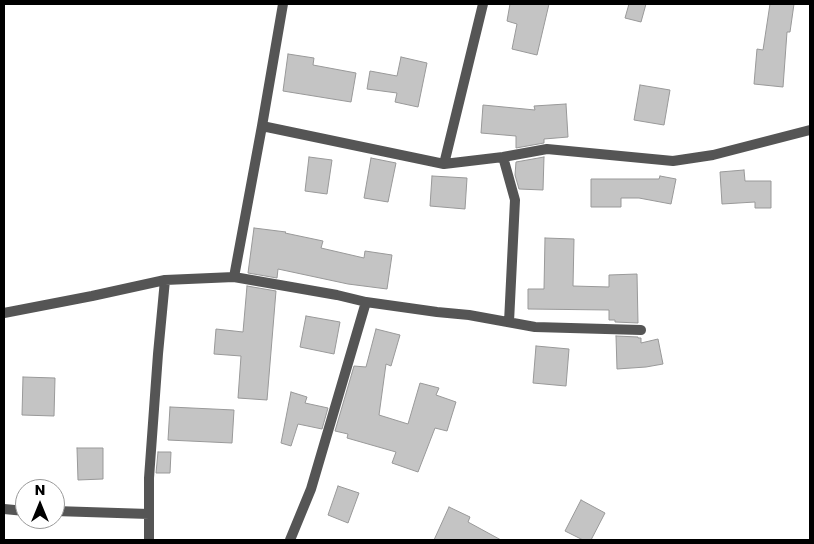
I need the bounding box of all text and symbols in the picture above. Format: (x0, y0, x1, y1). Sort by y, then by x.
north arrow (15, 479, 65, 529)
text: N (35, 480, 45, 500)

